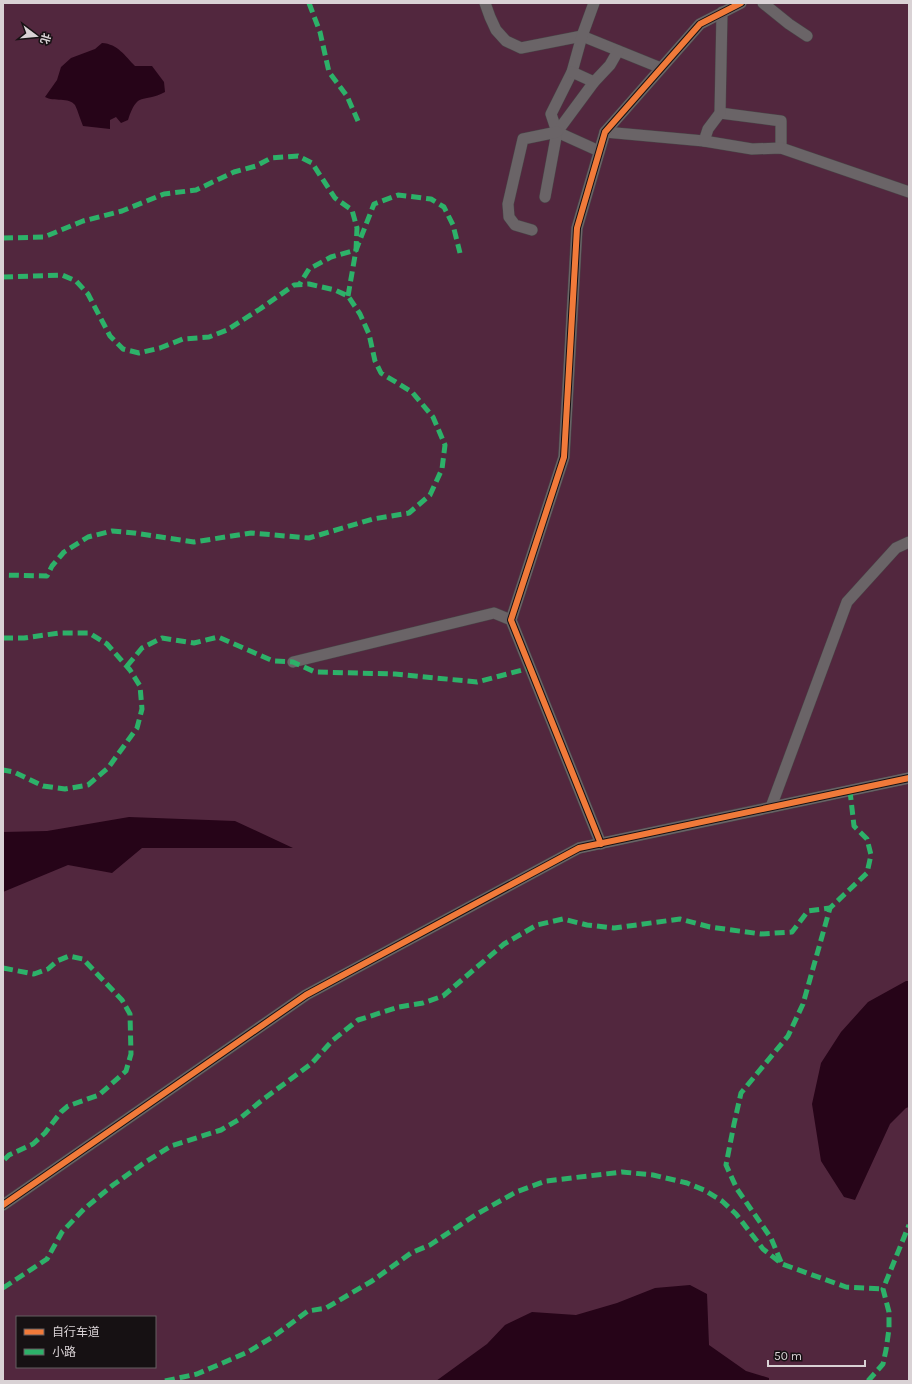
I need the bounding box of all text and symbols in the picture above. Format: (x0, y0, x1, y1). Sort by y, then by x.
north arrow (16, 16, 56, 56)
text: 北 (37, 32, 53, 46)
legend (16, 1316, 156, 1368)
text: 自行车道 (52, 1325, 100, 1339)
scale bar (768, 1342, 865, 1368)
text: 小路 (52, 1345, 76, 1359)
text: 50 m (774, 1349, 802, 1363)

